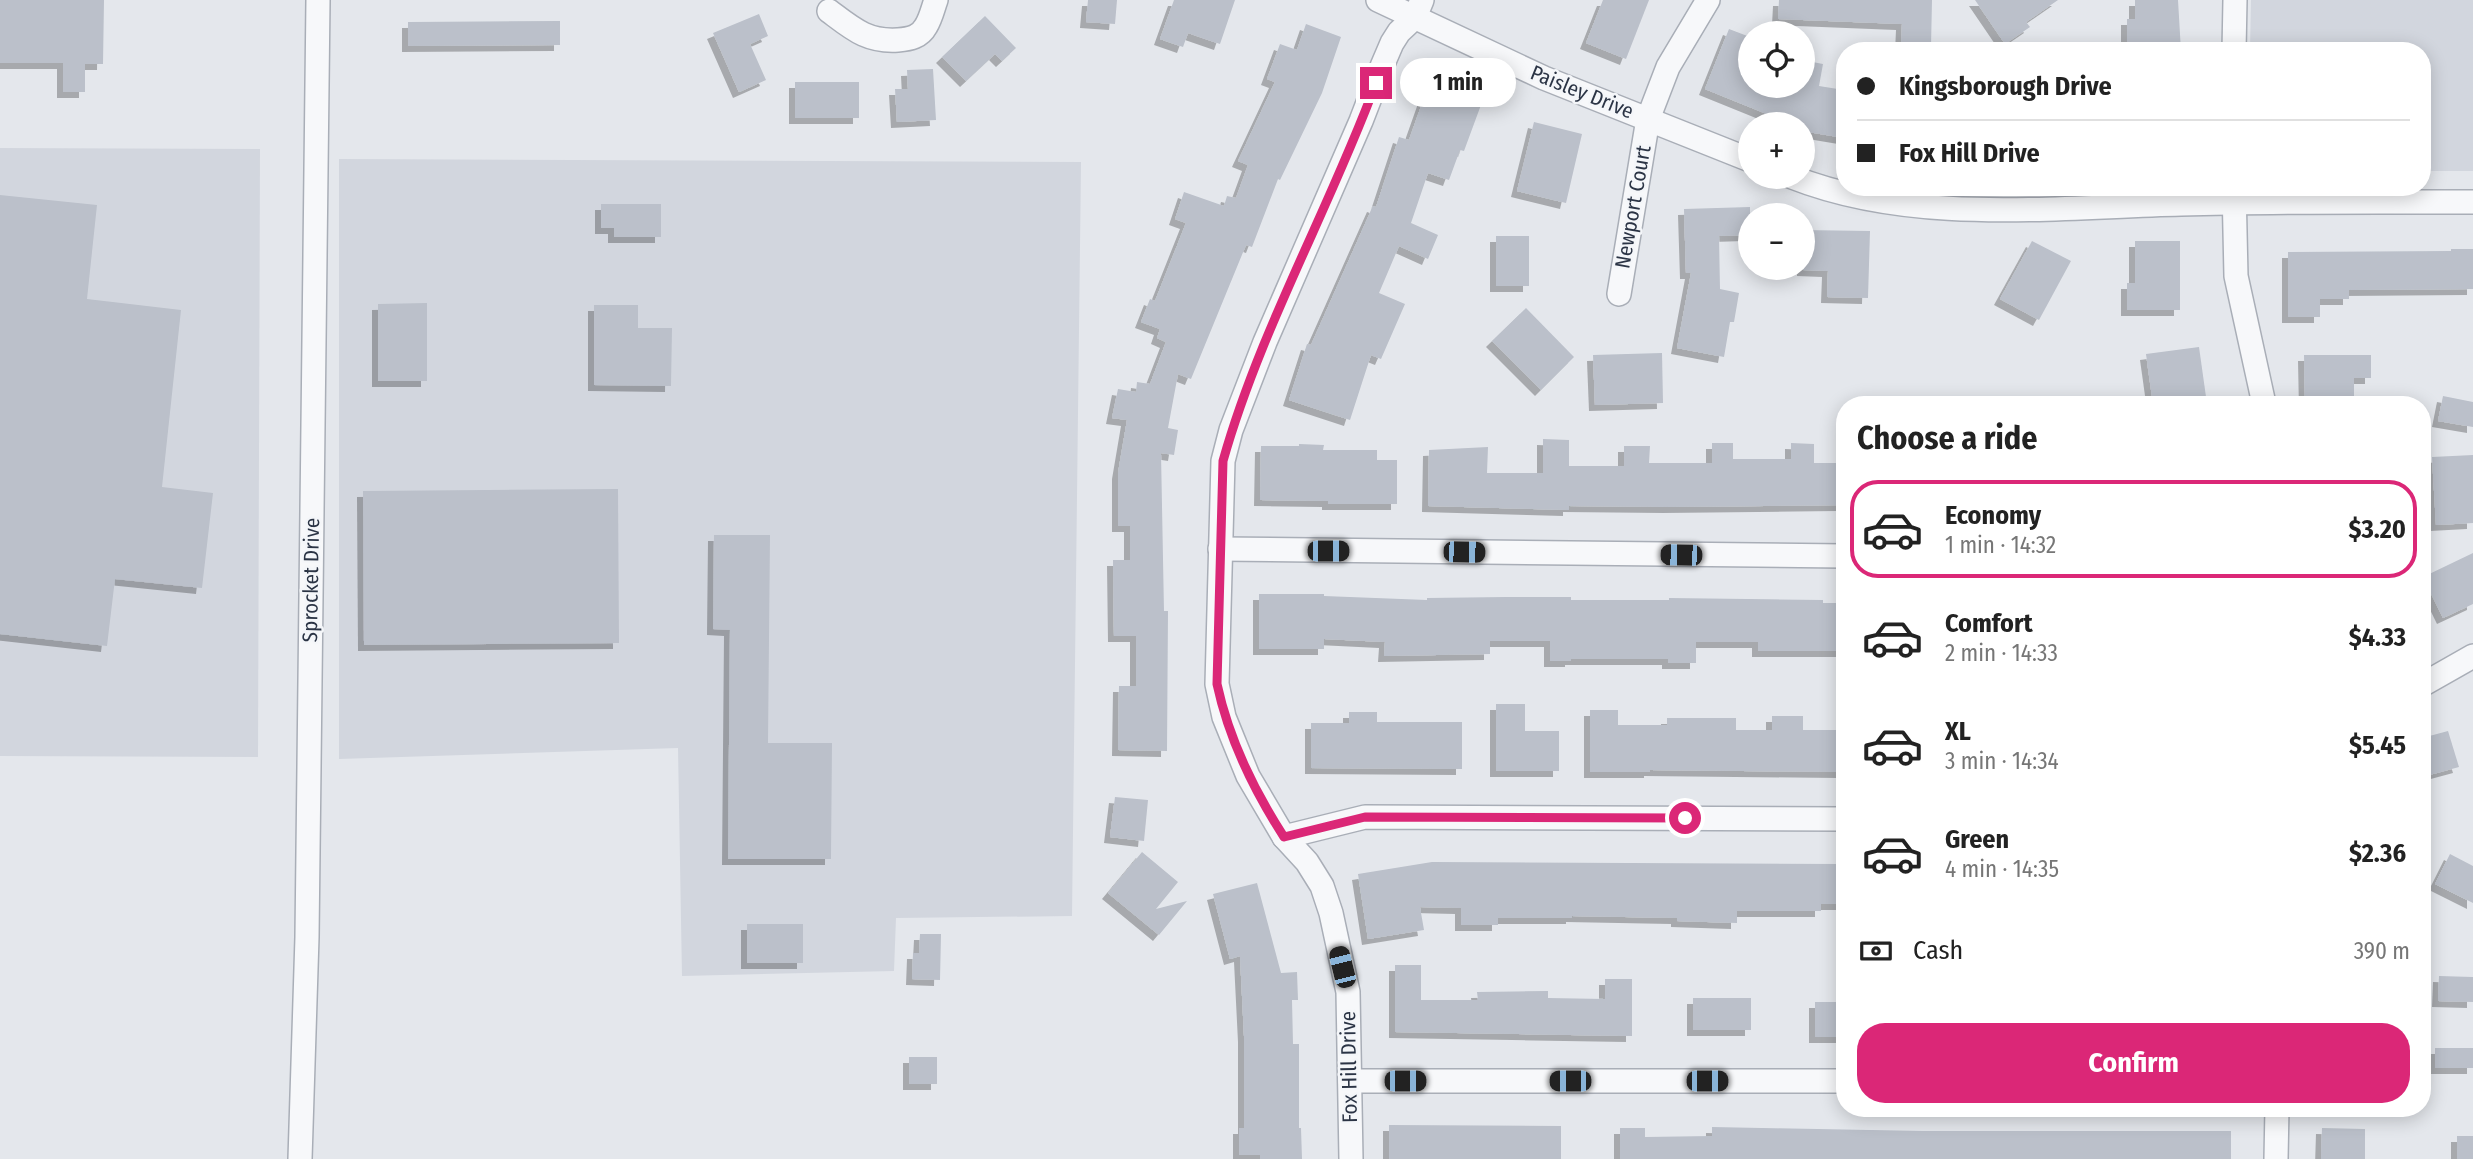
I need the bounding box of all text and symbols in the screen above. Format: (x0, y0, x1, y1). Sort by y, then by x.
map controls (1738, 21, 1815, 280)
button: locate (1738, 21, 1815, 98)
callout: 1 min (1400, 58, 1516, 108)
street label: Paisley Drive (1527, 60, 1637, 124)
route end (1360, 67, 1392, 99)
text: 1 min (1433, 68, 1483, 96)
text: Kingsborough Drive (1899, 71, 2112, 102)
button: + (1738, 112, 1815, 189)
text: Fox Hill Drive (1899, 138, 2040, 169)
street label: Newport Court (1609, 143, 1657, 271)
button: − (1738, 203, 1815, 280)
text: Choose a ride (1857, 419, 2038, 457)
icon: car (1861, 498, 1924, 561)
text: Economy (1945, 500, 2041, 531)
text: $3.20 (2349, 514, 2406, 545)
street label: Sprocket Drive (297, 517, 325, 643)
text: 1 min · 14:32 (1945, 531, 2056, 559)
car (1308, 541, 1350, 562)
car (1443, 541, 1486, 563)
car (1660, 544, 1703, 566)
icon: car (1861, 606, 1924, 669)
text: Comfort (1945, 608, 2033, 639)
text: $4.33 (2349, 622, 2406, 653)
text: 2 min · 14:33 (1945, 639, 2058, 667)
icon: car (1861, 714, 1924, 777)
text: XL (1945, 716, 1971, 747)
text: $5.45 (2349, 730, 2406, 761)
text: 3 min · 14:34 (1945, 747, 2059, 775)
route start (1669, 802, 1701, 834)
icon: car (1861, 822, 1924, 885)
text: Green (1945, 824, 2009, 855)
text: $2.36 (2349, 838, 2406, 869)
text: 4 min · 14:35 (1945, 855, 2059, 883)
icon: cash (1857, 932, 1895, 970)
text: Cash (1913, 935, 1963, 966)
text: 390 m (2354, 937, 2410, 965)
car (1327, 944, 1358, 990)
street label: Fox Hill Drive (1335, 1011, 1363, 1123)
button: Confirm (1857, 1023, 2410, 1103)
car (1385, 1071, 1427, 1092)
car (1550, 1071, 1592, 1092)
car (1687, 1071, 1729, 1092)

